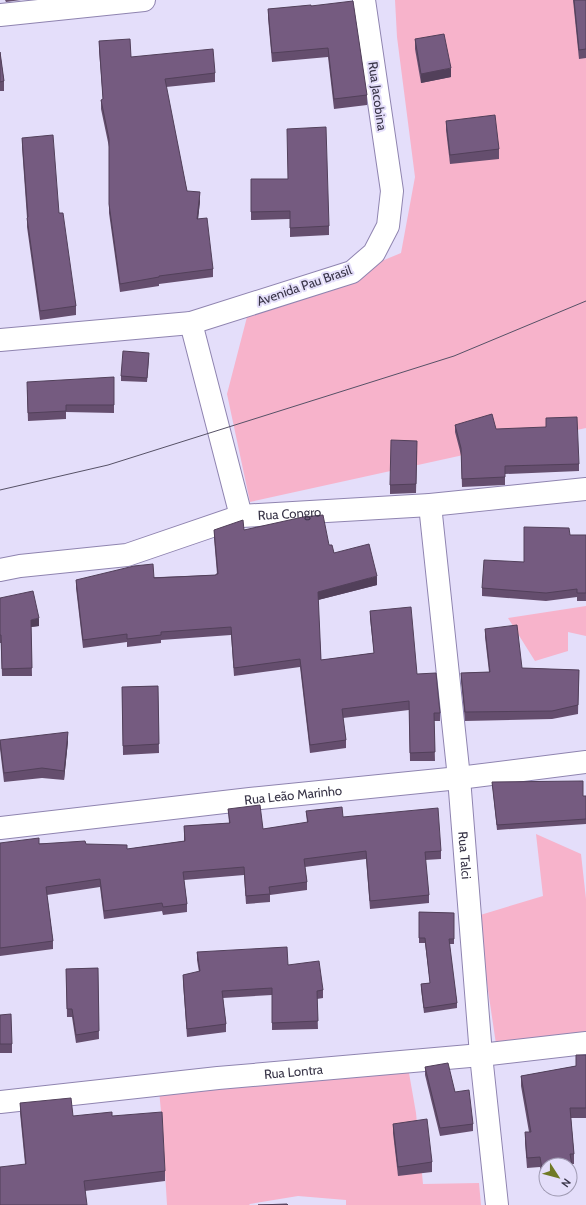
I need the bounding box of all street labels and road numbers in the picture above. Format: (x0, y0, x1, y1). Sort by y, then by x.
street label: Rua Jacobina (365, 60, 391, 132)
street label: Avenida Pau Brasil (254, 261, 354, 309)
street label: Rua Congro (257, 503, 322, 523)
street label: Rua Leão Marinho (243, 782, 343, 808)
street label: Rua Talci (455, 831, 475, 880)
street label: Rua Lontra (263, 1061, 324, 1082)

